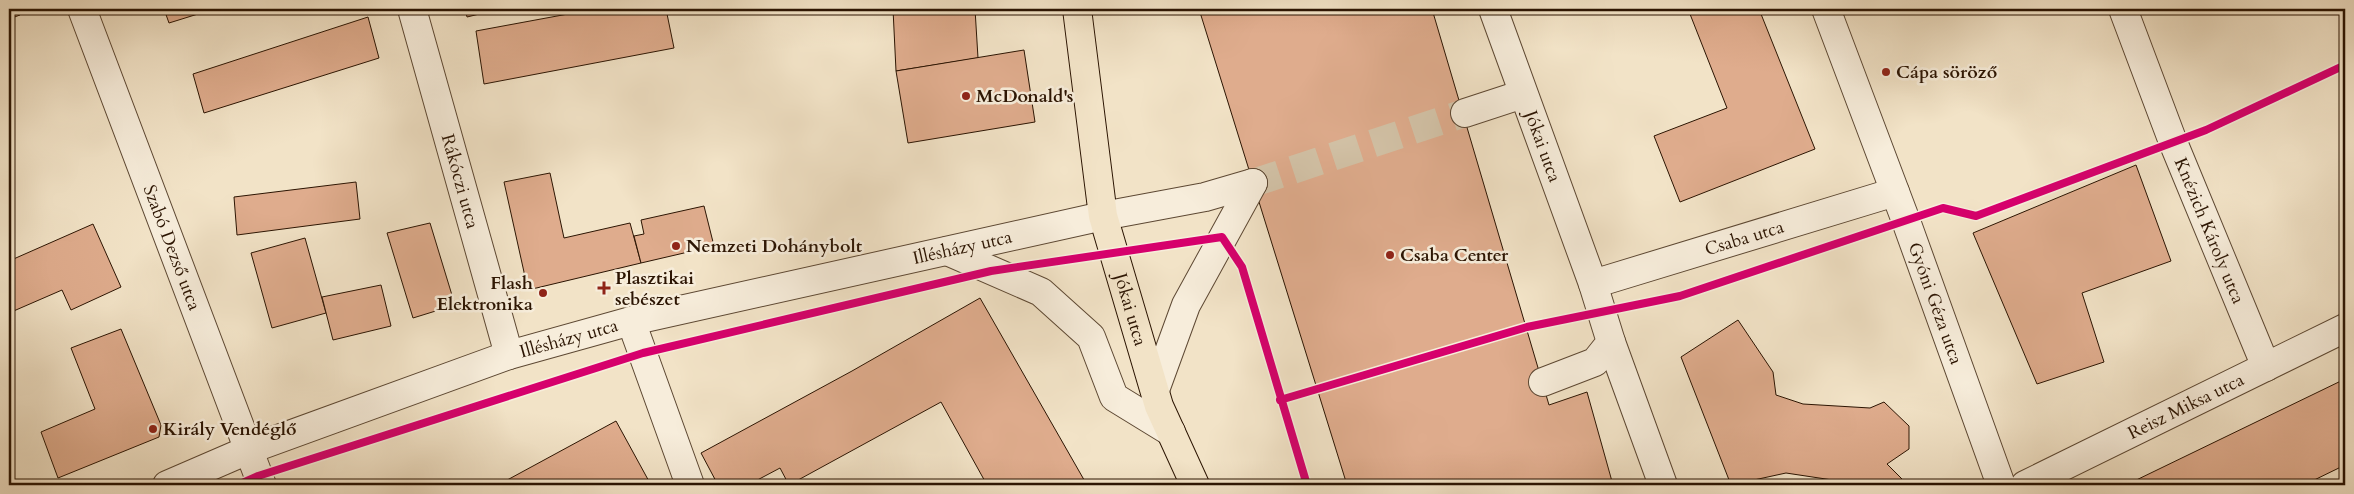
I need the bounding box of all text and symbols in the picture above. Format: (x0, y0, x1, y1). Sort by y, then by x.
place label: Cápa söröző (1896, 60, 1997, 85)
marker: Cápa söröző (1880, 66, 1892, 78)
place label: McDonald's (976, 84, 1073, 109)
marker: McDonald's (960, 90, 972, 102)
street label: Jókai utca (1517, 104, 1567, 186)
street label: Rákóczi utca (435, 131, 485, 232)
street label: Knézich Károly utca (2168, 154, 2251, 308)
street label: Szabó Dezső utca (137, 181, 207, 314)
street label: Csaba utca (1702, 215, 1787, 262)
street label: Illésházy utca (910, 225, 1015, 271)
place label: Nemzeti Dohánybolt (686, 234, 863, 259)
street label: Gyóni Géza utca (1902, 239, 1969, 368)
marker: Nemzeti Dohánybolt (670, 240, 682, 252)
place label: Csaba Center (1400, 243, 1509, 268)
marker: Csaba Center (1384, 249, 1396, 261)
place label: Plasztikai sebészet (615, 266, 694, 312)
street label: Jókai utca (1107, 267, 1153, 349)
place label: Flash Elektronika (437, 271, 533, 317)
marker: Plasztikai sebészet (597, 281, 611, 295)
marker: Flash Elektronika (537, 287, 549, 299)
street label: Illésházy utca (517, 313, 621, 364)
street label: Reisz Miksa utca (2124, 367, 2248, 446)
place label: Király Vendéglő (163, 417, 297, 442)
marker: Király Vendéglő (147, 423, 159, 435)

